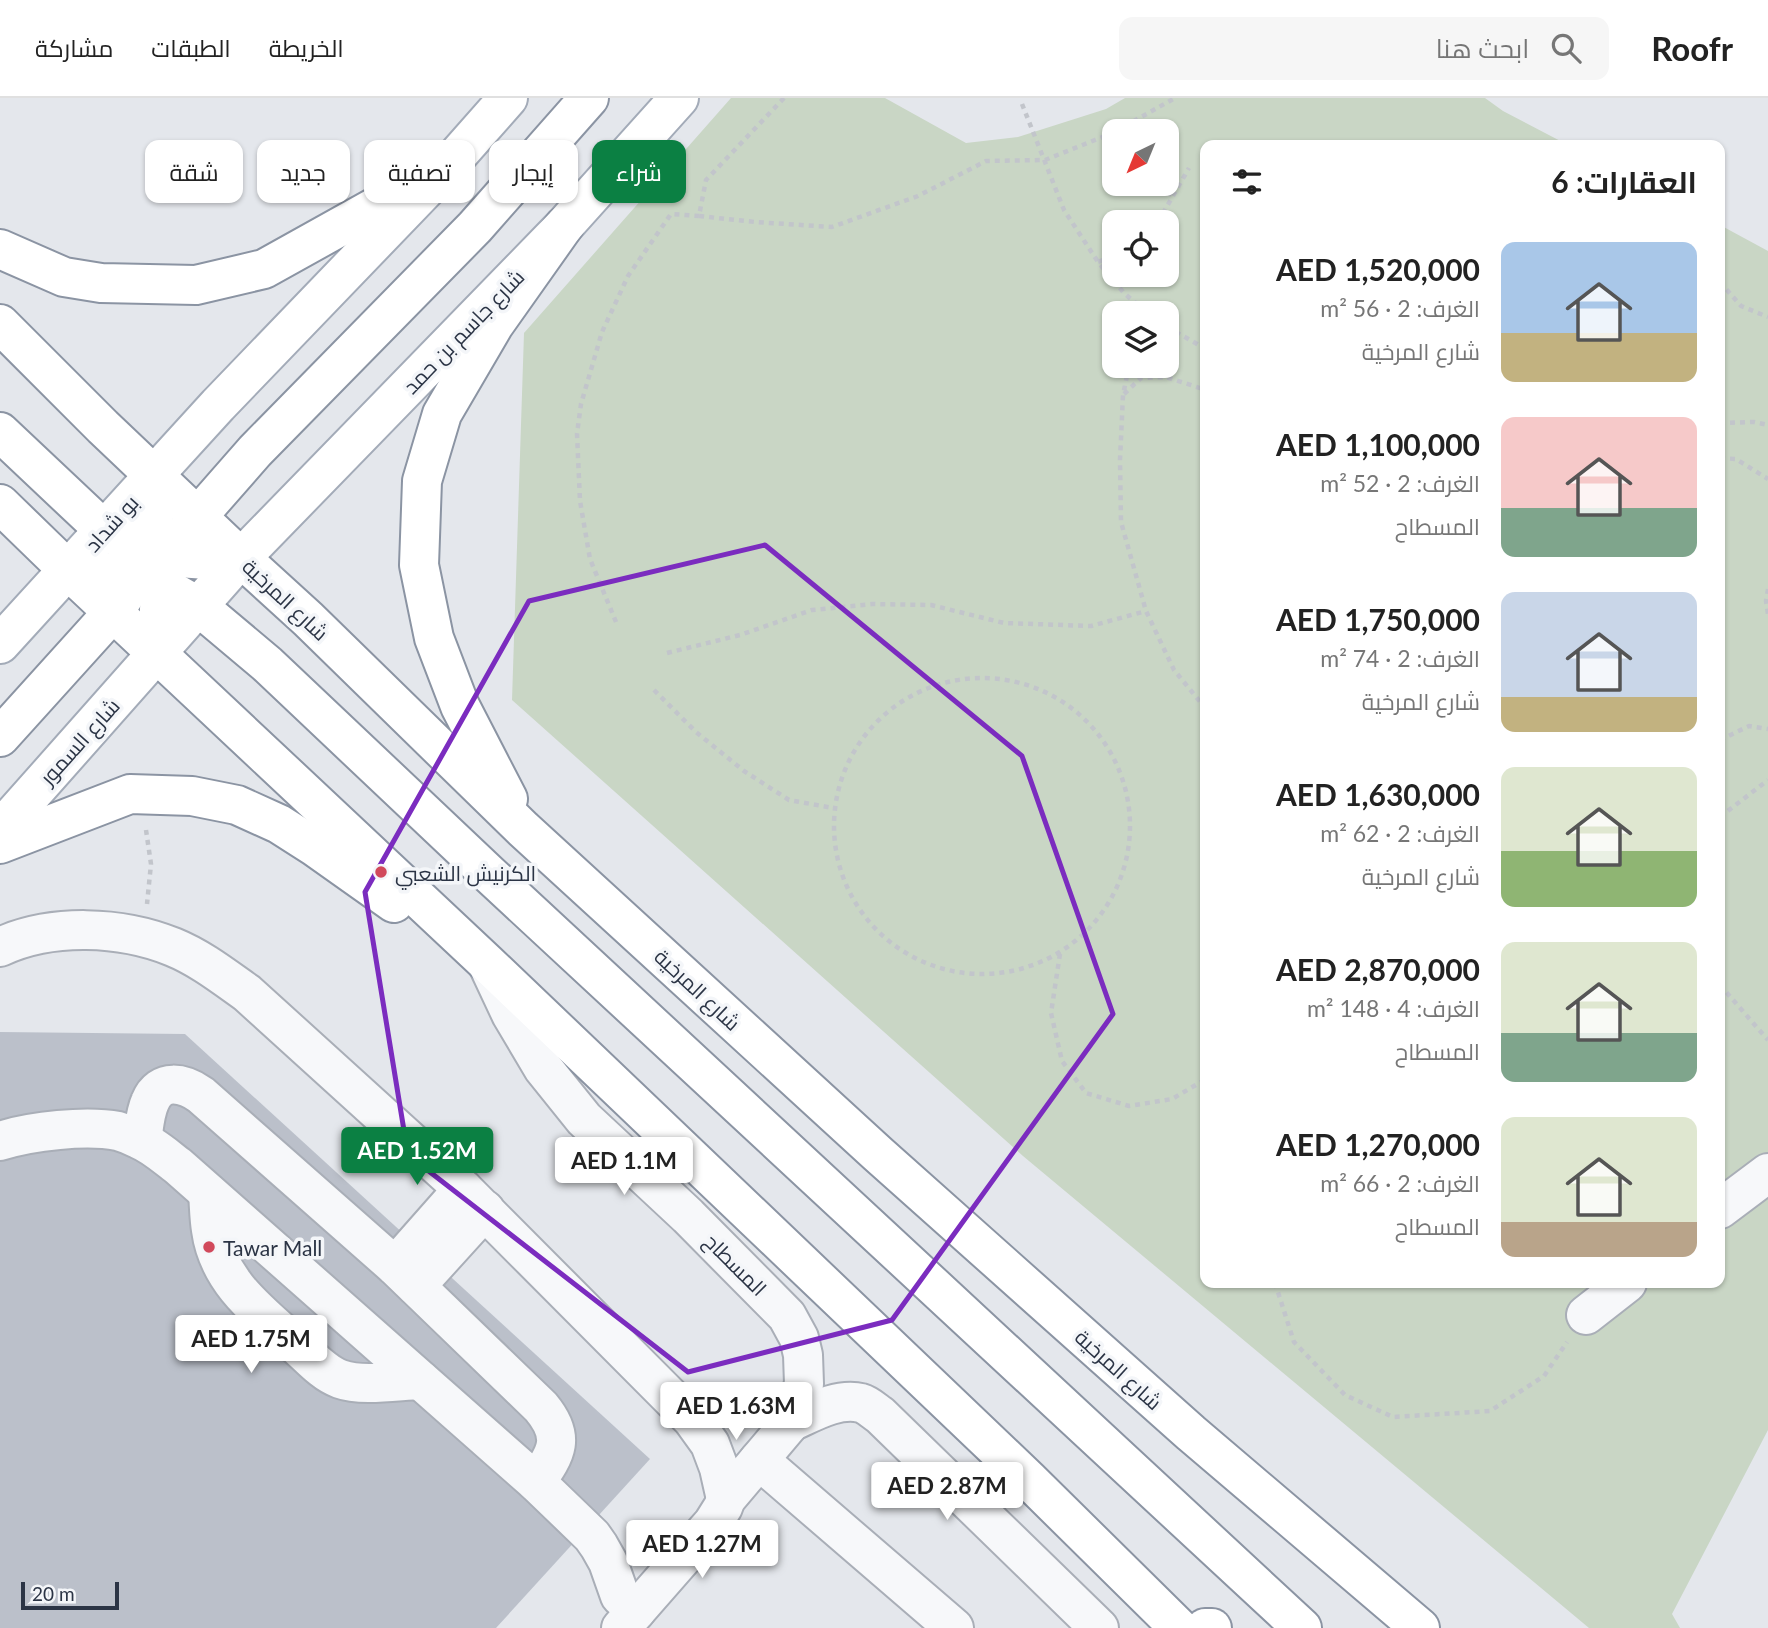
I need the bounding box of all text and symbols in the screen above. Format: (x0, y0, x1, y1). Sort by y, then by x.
search box (1119, 17, 1609, 80)
text: Roofr (1651, 28, 1733, 68)
icon: search (1547, 29, 1585, 67)
text: ابحث هنا (1436, 32, 1529, 64)
text: مشاركة (35, 33, 113, 62)
text: الطبقات (151, 33, 231, 62)
text: الخريطة (269, 33, 344, 62)
north arrow (1102, 119, 1180, 196)
map controls (1102, 119, 1179, 378)
chip: شقة (145, 140, 243, 203)
chip: جديد (257, 140, 350, 203)
chip: تصفية (364, 140, 475, 203)
chip: إيجار (489, 140, 578, 203)
chip: شراء (592, 140, 686, 203)
icon: filters (1228, 163, 1266, 201)
text: العقارات: 6 (1551, 163, 1697, 199)
button: locate (1102, 210, 1179, 287)
text: AED 1,520,000 (1276, 251, 1480, 287)
street label: شارع جاسم بن حمد (397, 264, 531, 400)
icon: home (1557, 270, 1641, 354)
text: الغرف: 2 · 56 m² (1320, 294, 1480, 322)
button: layers (1102, 301, 1179, 378)
text: شارع المرخية (1362, 337, 1480, 365)
text: AED 1,100,000 (1276, 426, 1480, 462)
icon: home (1557, 445, 1641, 529)
text: الغرف: 2 · 52 m² (1320, 469, 1480, 497)
street label: بو شداد (79, 490, 144, 557)
text: المسطاح (1395, 512, 1480, 540)
street label: شارع المرخية (236, 553, 334, 647)
text: AED 1,750,000 (1276, 601, 1480, 637)
icon: home (1557, 620, 1641, 704)
text: الغرف: 2 · 74 m² (1320, 644, 1480, 672)
text: شارع المرخية (1362, 687, 1480, 715)
street label: شارع السمور (33, 693, 126, 792)
text: AED 1,630,000 (1276, 776, 1480, 812)
icon: home (1557, 795, 1641, 879)
text: الغرف: 2 · 62 m² (1320, 819, 1480, 847)
place label: الكرنيش الشعبي (395, 860, 536, 890)
text: شارع المرخية (1362, 862, 1480, 890)
marker: الكرنيش الشعبي (373, 864, 389, 880)
street label: شارع المرخية (648, 943, 746, 1037)
text: AED 2,870,000 (1276, 951, 1480, 987)
icon: home (1557, 970, 1641, 1054)
text: الغرف: 4 · 148 m² (1307, 994, 1480, 1022)
text: المسطاح (1395, 1037, 1480, 1065)
text: AED 1,270,000 (1276, 1126, 1480, 1162)
pin: AED 1.52M (337, 1128, 497, 1187)
text: AED 1.52M (357, 1136, 477, 1164)
pin: AED 1.1M (552, 1138, 696, 1197)
icon: home (1557, 1145, 1641, 1229)
text: AED 1.1M (571, 1146, 677, 1174)
text: الغرف: 2 · 66 m² (1320, 1169, 1480, 1197)
text: المسطاح (1395, 1212, 1480, 1240)
street label: المسطاح (698, 1228, 772, 1302)
place label: Tawar Mall (223, 1235, 322, 1260)
marker: Tawar Mall (201, 1239, 217, 1255)
pin: AED 1.75M (171, 1316, 331, 1375)
text: AED 1.75M (191, 1324, 311, 1352)
street label: شارع المرخية (1069, 1324, 1167, 1417)
pin: AED 1.63M (656, 1382, 816, 1442)
text: AED 1.63M (676, 1391, 796, 1419)
pin: AED 2.87M (867, 1462, 1027, 1522)
text: AED 2.87M (887, 1471, 1007, 1499)
pin: AED 1.27M (622, 1520, 782, 1580)
text: AED 1.27M (642, 1529, 762, 1557)
scale bar (21, 1579, 119, 1611)
text: 20 m (32, 1582, 75, 1605)

